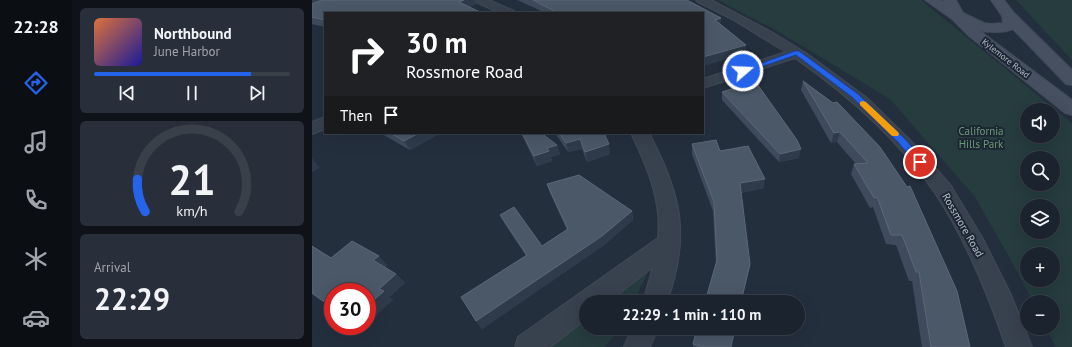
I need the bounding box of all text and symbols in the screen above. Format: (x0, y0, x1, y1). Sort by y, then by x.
text: 22:28 (13, 15, 59, 38)
text: Northbound (154, 24, 231, 43)
text: 30 m (406, 24, 467, 61)
icon: right (340, 28, 392, 80)
street label: Kylemore Road (980, 36, 1032, 80)
text: June Harbor (154, 43, 220, 60)
position arrow (722, 50, 764, 92)
text: Rossmore Road (406, 60, 523, 83)
icon: directions (22, 69, 50, 97)
icon: previous (116, 82, 138, 104)
icon: pause (181, 82, 203, 104)
icon: next (246, 82, 268, 104)
map controls (1020, 103, 1060, 335)
button: sound (1020, 103, 1060, 143)
icon: arrive (380, 104, 402, 126)
text: Then (340, 106, 372, 125)
park label: California Hills Park (958, 124, 1004, 151)
icon: music (22, 128, 50, 156)
pin (903, 145, 937, 179)
icon: arrive (909, 151, 931, 173)
button: search (1020, 151, 1060, 191)
text: 21 (168, 152, 216, 205)
icon: phone (22, 186, 50, 214)
street label: Rossmore Road (939, 191, 987, 260)
button: layers (1020, 199, 1060, 239)
text: km/h (176, 200, 208, 219)
icon: climate (22, 245, 50, 273)
button: + (1020, 247, 1060, 287)
text: Arrival (94, 259, 130, 276)
text: 22:29 (94, 279, 170, 318)
speed limit sign: 30 (324, 283, 376, 335)
button: − (1020, 295, 1060, 335)
icon: car (22, 304, 50, 332)
text: 22:29 · 1 min · 110 m (623, 305, 761, 324)

